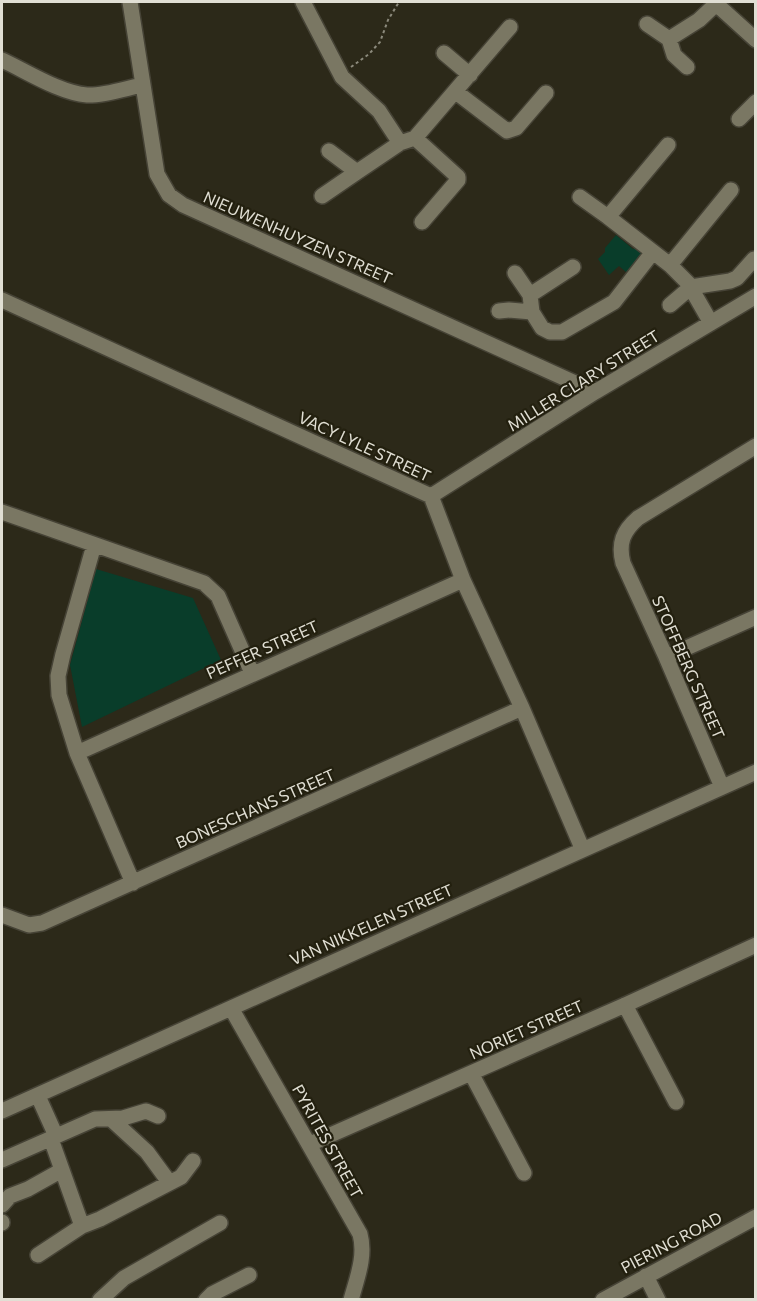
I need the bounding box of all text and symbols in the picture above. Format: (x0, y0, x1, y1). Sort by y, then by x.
street label: NIEUWENHUYZEN STREET (201, 187, 395, 287)
street label: MILLER CLARY STREET (503, 325, 663, 435)
street label: VACY LYLE STREET (296, 407, 434, 485)
street label: STOFFBERG STREET (649, 592, 729, 742)
street label: PEFFER STREET (203, 616, 321, 682)
street label: BONESCHANS STREET (172, 764, 338, 852)
street label: VAN NIKKELEN STREET (286, 879, 456, 969)
street label: NORIET STREET (466, 995, 586, 1063)
street label: PYRITES STREET (289, 1081, 367, 1201)
street label: PIERING ROAD (617, 1207, 725, 1277)

